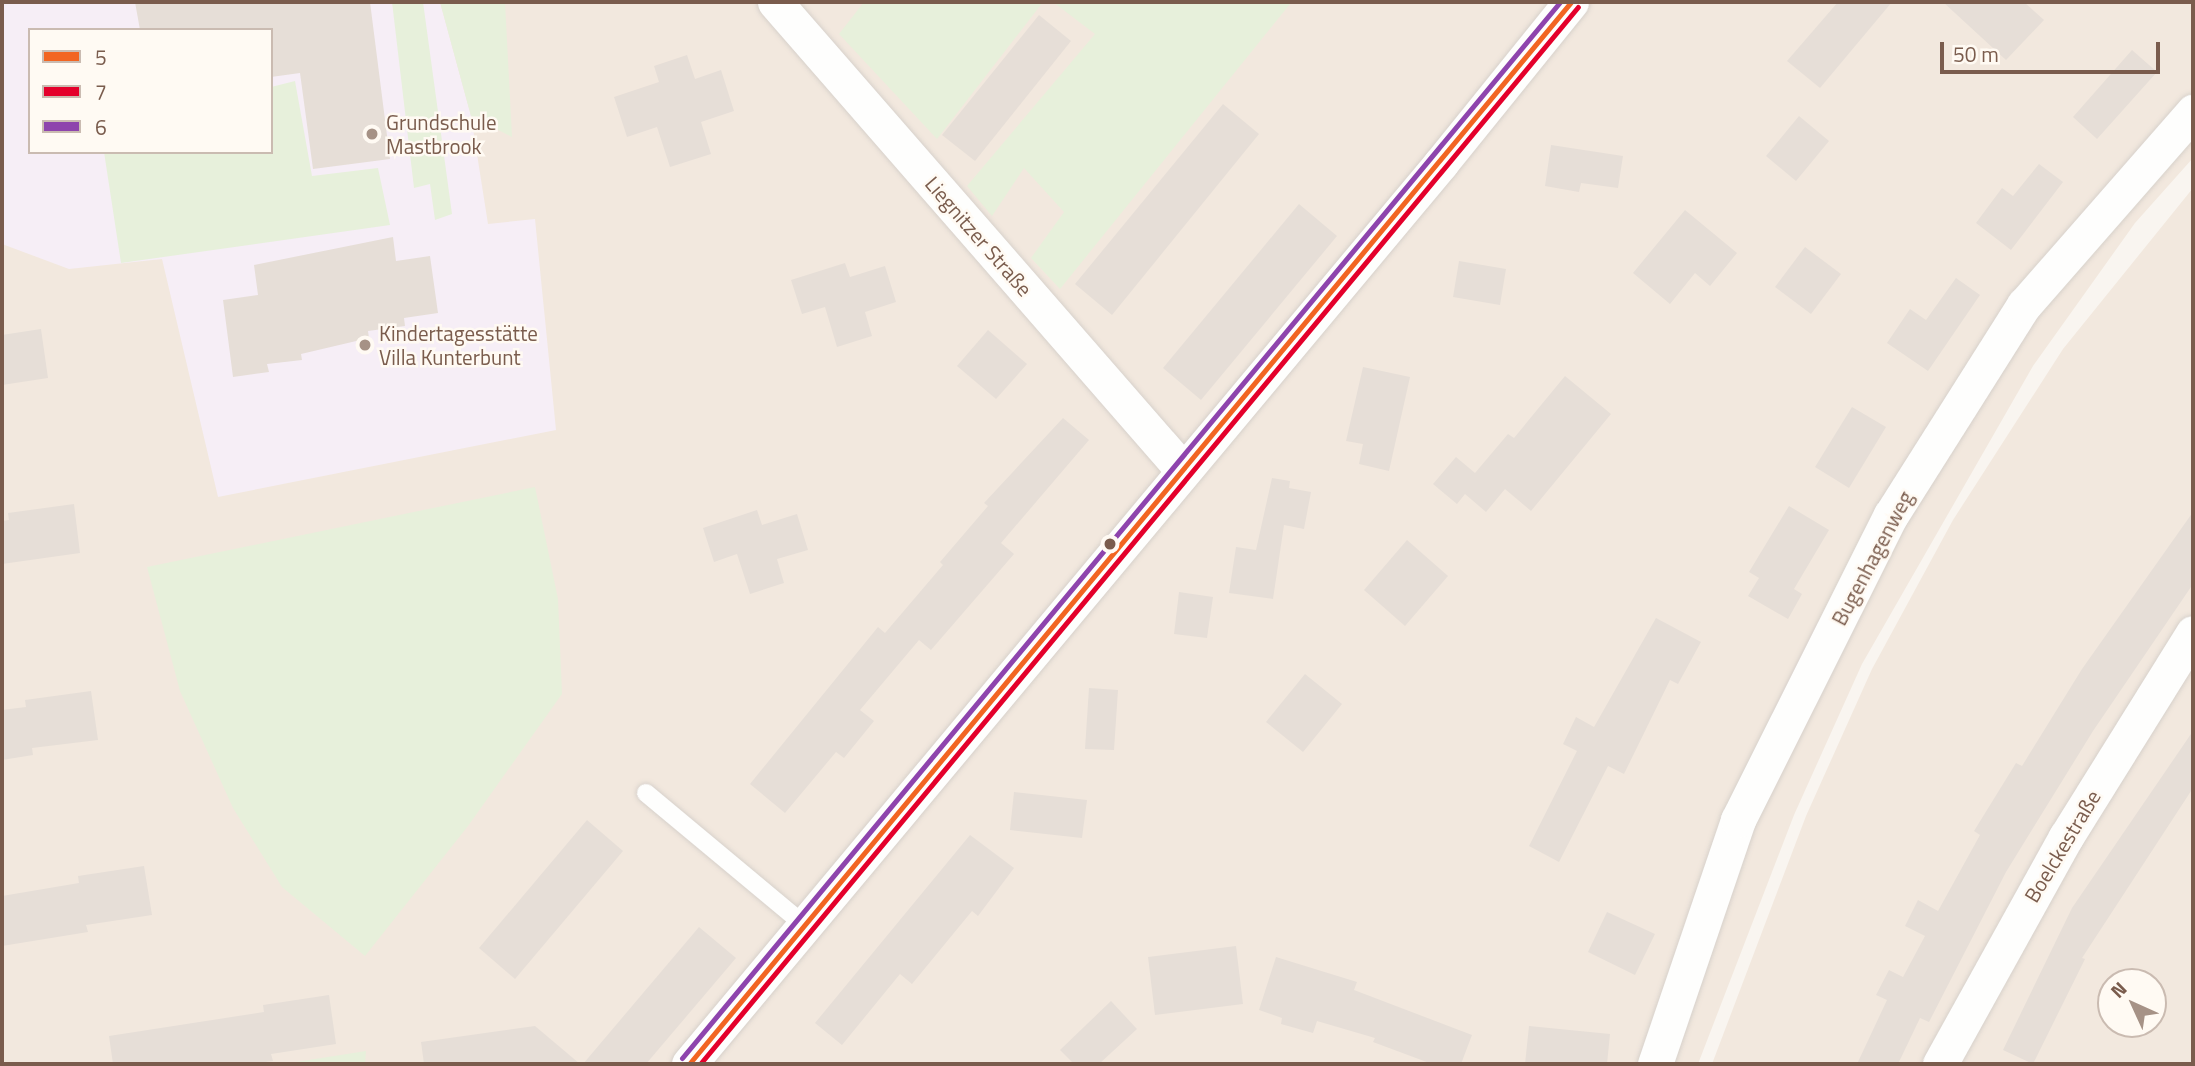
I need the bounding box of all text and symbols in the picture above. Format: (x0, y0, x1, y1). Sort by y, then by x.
legend (28, 28, 273, 154)
scale bar (1943, 28, 2164, 72)
text: 50 m (1953, 38, 1999, 70)
text: 5 (95, 41, 107, 73)
text: 7 (95, 76, 107, 108)
place label: Grundschule Mastbrook (386, 109, 497, 159)
text: 6 (95, 111, 107, 143)
marker: Grundschule Mastbrook (364, 126, 380, 142)
street label: Liegnitzer Straße (920, 171, 1038, 301)
place label: Kindertagesstätte Villa Kunterbunt (379, 320, 538, 370)
marker: Kindertagesstätte Villa Kunterbunt (357, 337, 373, 353)
street label: Bugenhagenweg (1826, 487, 1918, 629)
unlabelled marker (1103, 537, 1117, 551)
street label: Boelckestraße (2019, 785, 2105, 907)
north arrow (2097, 968, 2167, 1038)
text: N (2103, 974, 2133, 1004)

